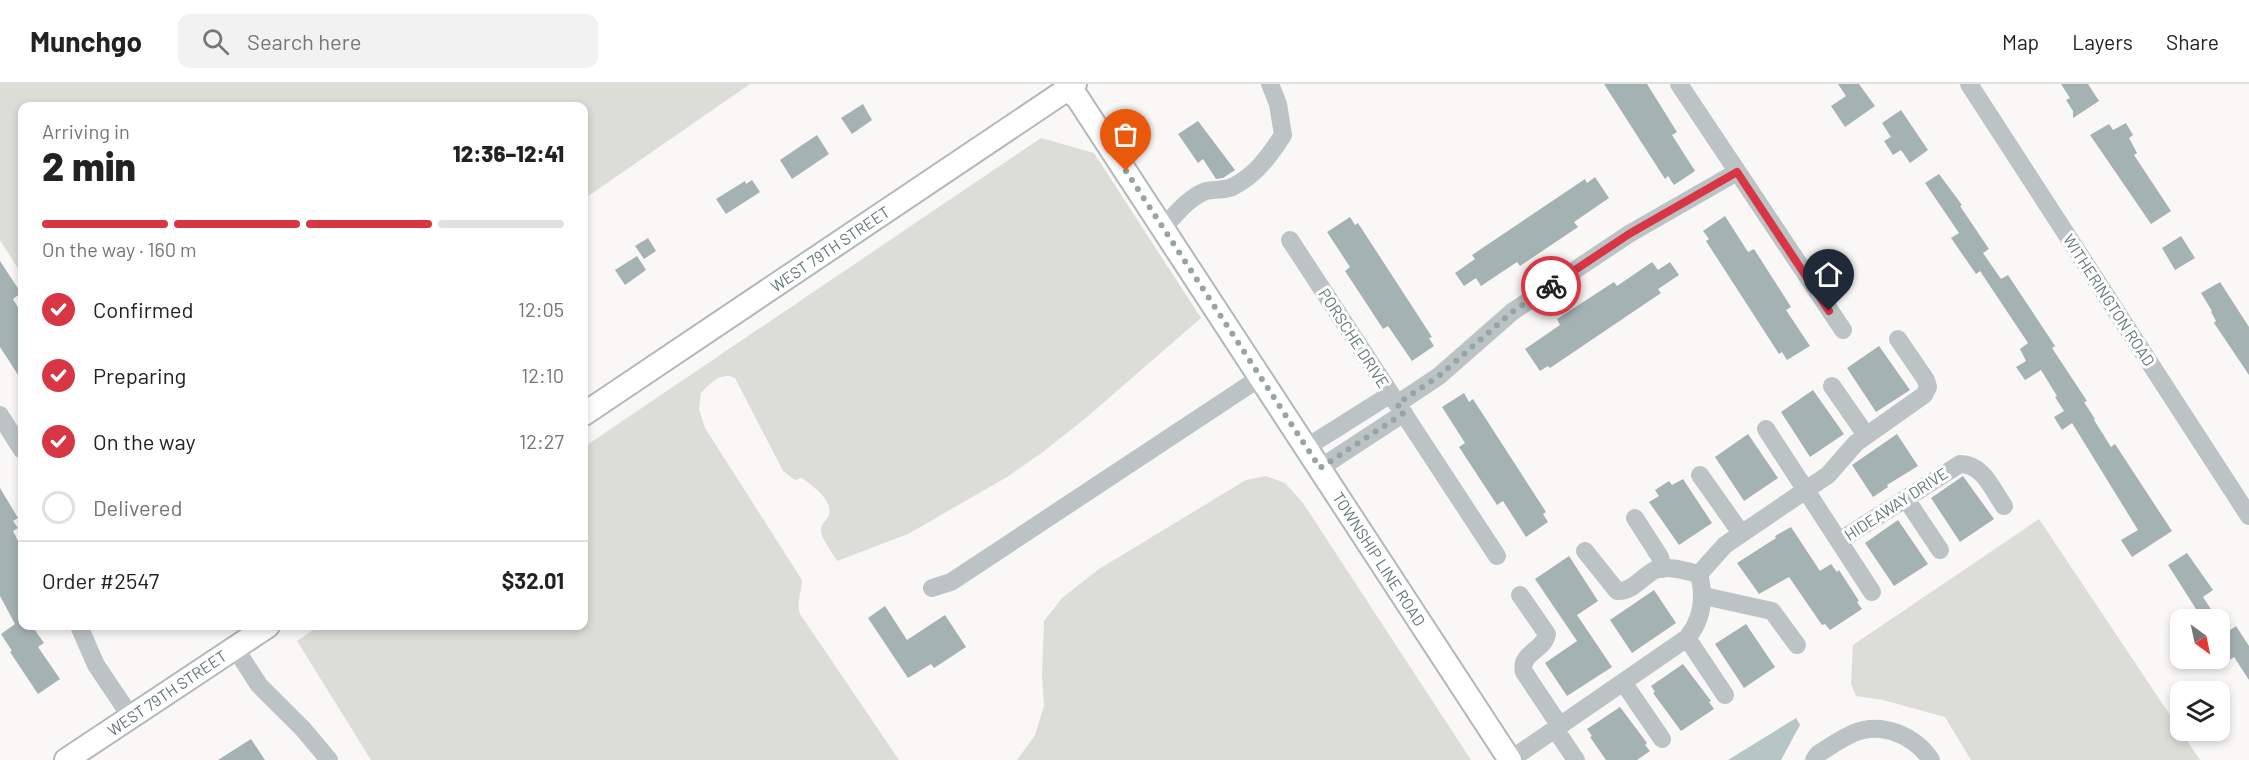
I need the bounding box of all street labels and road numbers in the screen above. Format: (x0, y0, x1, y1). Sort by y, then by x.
street label: WEST 79TH STREET (766, 202, 893, 296)
street label: WITHERINGTON ROAD (2060, 230, 2159, 369)
street label: PORSCHE DRIVE (1315, 285, 1394, 391)
street label: HIDEAWAY DRIVE (1841, 463, 1951, 544)
street label: TOWNSHIP LINE ROAD (1329, 488, 1430, 629)
street label: WEST 79TH STREET (103, 646, 230, 740)

